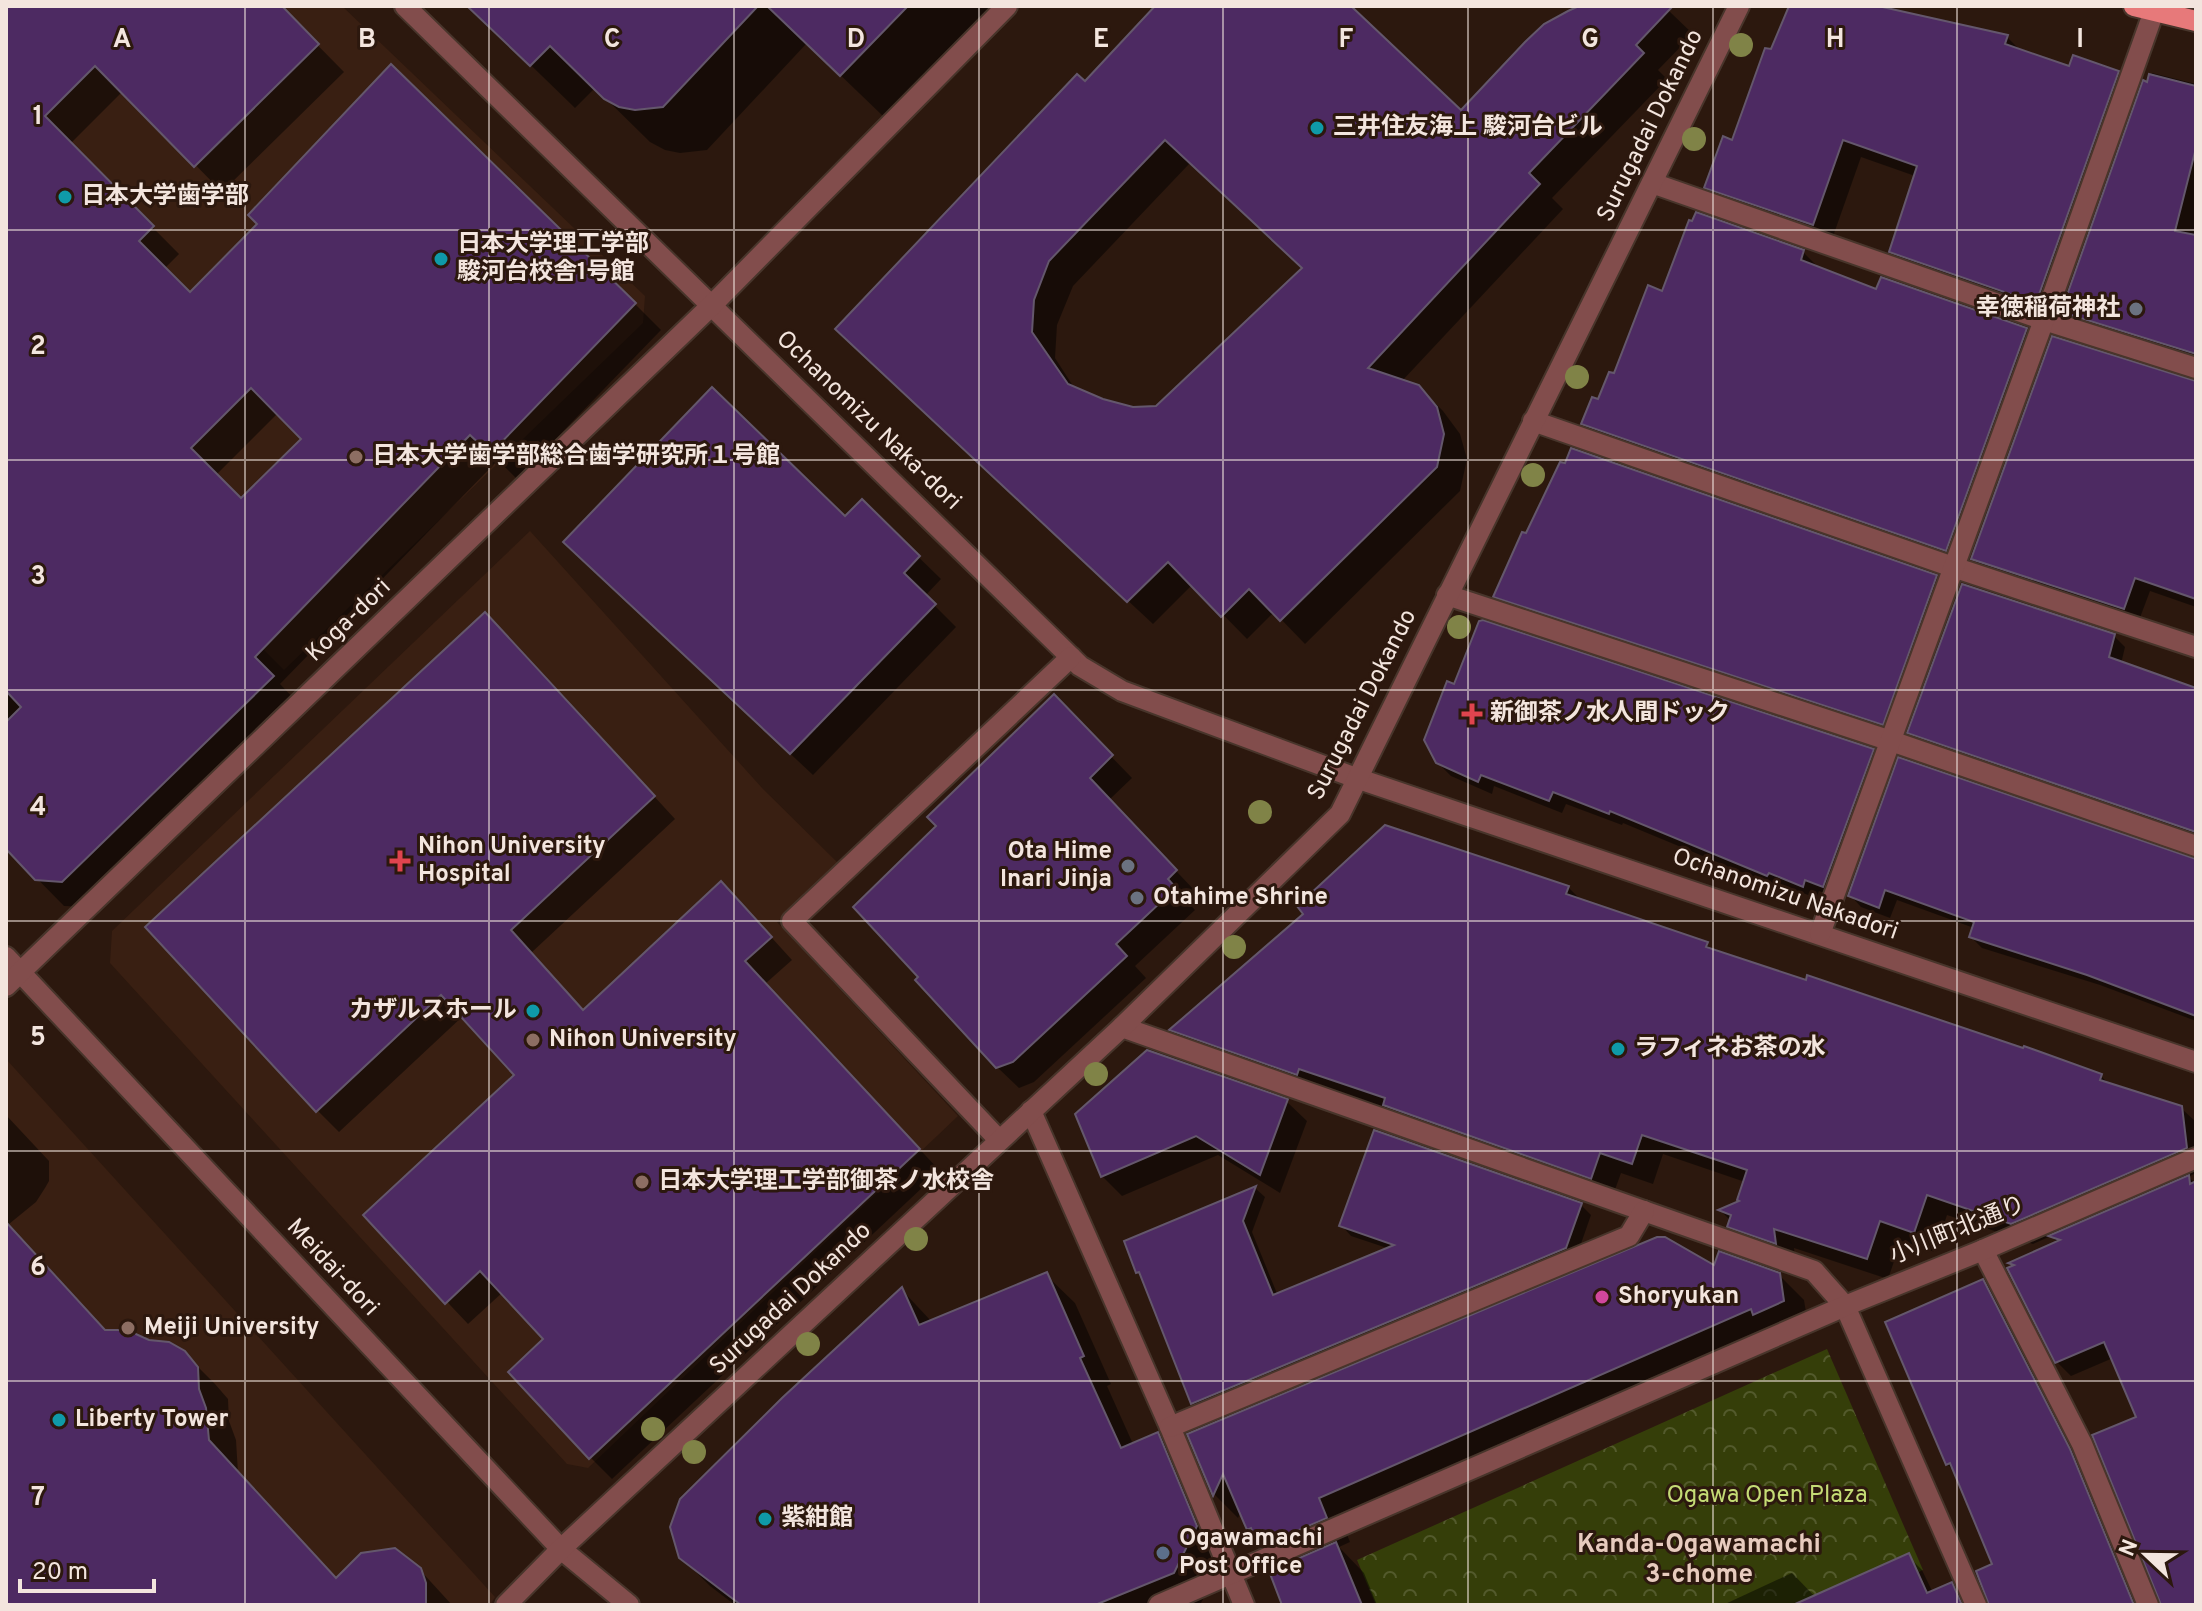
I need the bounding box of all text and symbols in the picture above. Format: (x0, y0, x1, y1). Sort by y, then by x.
text: A (113, 24, 131, 57)
text: B (358, 24, 376, 57)
text: C (604, 24, 620, 57)
text: D (847, 24, 865, 57)
text: E (1093, 24, 1109, 57)
text: F (1339, 24, 1354, 57)
text: G (1581, 24, 1599, 57)
text: H (1826, 24, 1844, 57)
text: I (2076, 24, 2084, 57)
street label: Surugadai Dokando (1591, 25, 1711, 227)
text: 1 (33, 101, 43, 134)
place label: 三井住友海上 駿河台ビル (1333, 113, 1603, 143)
marker: 三井住友海上 駿河台ビル (1308, 119, 1326, 137)
place label: 日本大学歯学部 (81, 182, 249, 212)
marker: 日本大学歯学部 (56, 188, 74, 206)
place label: 日本大学理工学部 駿河台校舎1号館 (457, 230, 649, 288)
marker: 日本大学理工学部 駿河台校舎1号館 (432, 250, 450, 268)
place label: 幸徳稲荷神社 (1976, 294, 2120, 324)
marker: 幸徳稲荷神社 (2127, 300, 2145, 318)
street label: Ochanomizu Naka-dori (769, 325, 967, 517)
text: 2 (30, 331, 46, 364)
place label: 日本大学歯学部総合歯学研究所１号館 (372, 442, 780, 472)
marker: 日本大学歯学部総合歯学研究所１号館 (347, 448, 365, 466)
text: 3 (30, 561, 46, 594)
street label: Koga-dori (300, 573, 398, 669)
street label: Surugadai Dokando (1302, 604, 1424, 806)
place label: 新御茶ノ水人間ドック (1490, 699, 1730, 729)
marker: 新御茶ノ水人間ドック (1461, 703, 1483, 725)
text: 4 (30, 792, 46, 825)
place label: Nihon University Hospital (418, 832, 606, 890)
place label: Ota Hime Inari Jinja (1000, 837, 1112, 895)
street label: Ochanomizu Nakadori (1668, 842, 1902, 948)
marker: Nihon University Hospital (389, 850, 411, 872)
marker: Ota Hime Inari Jinja (1119, 857, 1137, 875)
place label: Otahime Shrine (1153, 883, 1328, 913)
marker: Otahime Shrine (1128, 889, 1146, 907)
place label: カザルスホール (349, 996, 517, 1026)
marker: カザルスホール (524, 1002, 542, 1020)
text: 5 (30, 1022, 46, 1055)
place label: Nihon University (549, 1025, 737, 1055)
marker: Nihon University (524, 1031, 542, 1049)
place label: ラフィネお茶の水 (1634, 1034, 1826, 1064)
marker: ラフィネお茶の水 (1609, 1040, 1627, 1058)
place label: 日本大学理工学部御茶ノ水校舎 (658, 1167, 994, 1197)
marker: 日本大学理工学部御茶ノ水校舎 (633, 1173, 651, 1191)
street label: 小川町北通り (1886, 1190, 2030, 1272)
street label: Meidai-dori (279, 1213, 385, 1323)
street label: Surugadai Dokando (704, 1216, 878, 1382)
text: 6 (30, 1252, 46, 1285)
place label: Shoryukan (1618, 1282, 1739, 1312)
marker: Shoryukan (1593, 1288, 1611, 1306)
place label: Meiji University (144, 1313, 320, 1343)
marker: Meiji University (119, 1319, 137, 1337)
place label: Liberty Tower (75, 1405, 229, 1435)
marker: Liberty Tower (50, 1411, 68, 1429)
park label: Ogawa Open Plaza (1666, 1481, 1868, 1511)
text: 7 (31, 1482, 45, 1515)
place label: 紫紺館 (781, 1504, 853, 1534)
marker: 紫紺館 (756, 1510, 774, 1528)
north arrow (2106, 1515, 2186, 1595)
place label: Ogawamachi Post Office (1179, 1524, 1323, 1582)
district label: Kanda-Ogawamachi 3-chome (1577, 1529, 1821, 1592)
text: N (2114, 1536, 2145, 1561)
scale bar (20, 1543, 154, 1593)
marker: Ogawamachi Post Office (1154, 1544, 1172, 1562)
text: 20 m (32, 1558, 88, 1588)

